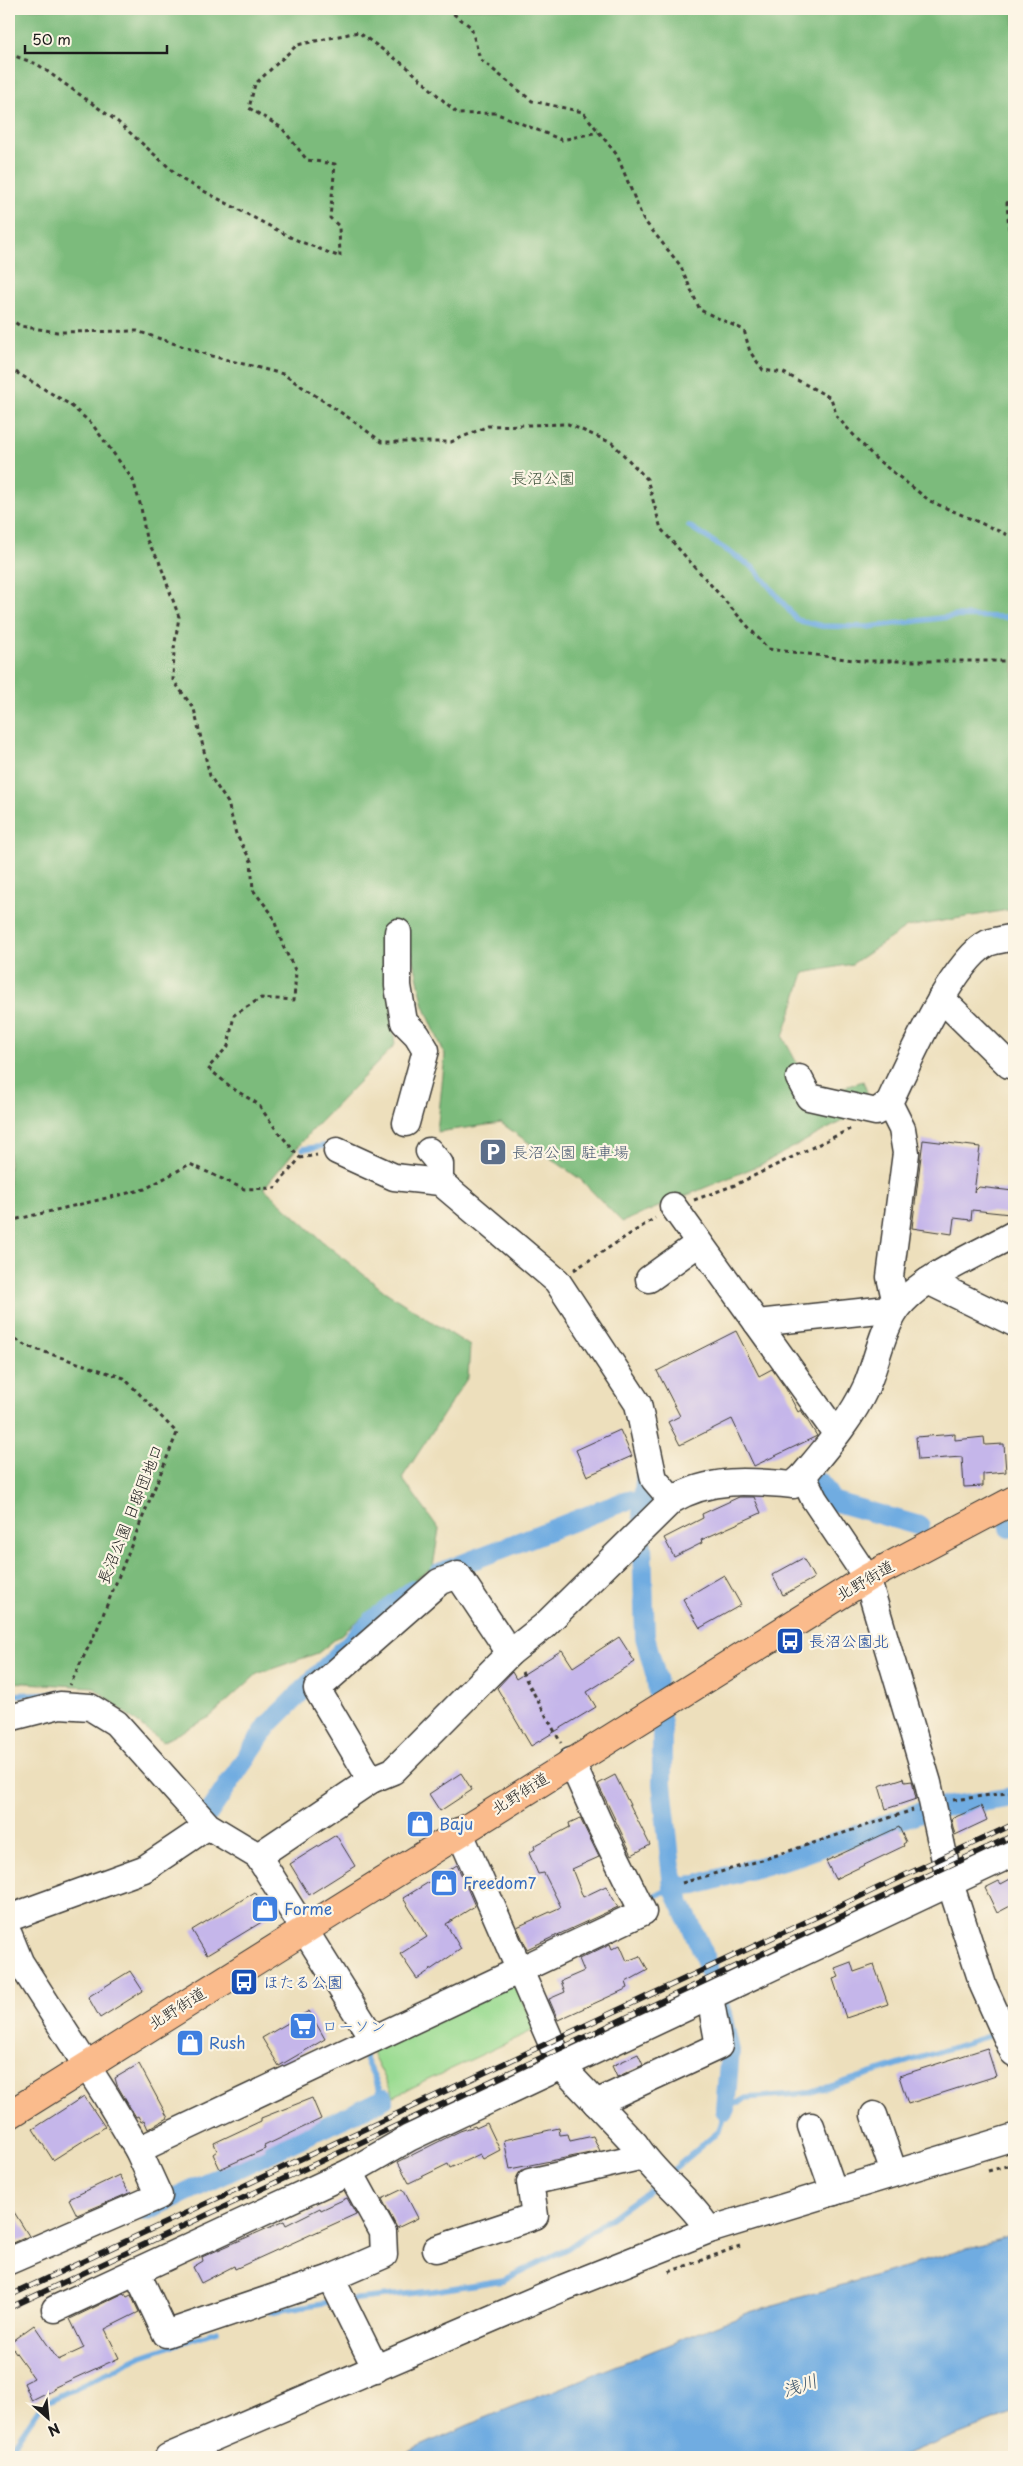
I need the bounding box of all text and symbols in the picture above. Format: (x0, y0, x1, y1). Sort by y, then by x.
scale bar (25, 22, 168, 54)
text: 50 m (32, 27, 71, 50)
park label: 長沼公園 (511, 465, 575, 489)
parking icon: 長沼公園 駐車場 (478, 1137, 508, 1167)
place label: 長沼公園 駐車場 (512, 1139, 629, 1163)
street label: 長沼公園 日邸団地口 (90, 1440, 168, 1587)
street label: 北野街道 (831, 1553, 898, 1606)
bus stop icon: 長沼公園北 (775, 1626, 805, 1656)
place label: 長沼公園北 (809, 1628, 889, 1652)
street label: 北野街道 (486, 1765, 553, 1819)
shop icon: Baju (405, 1809, 435, 1839)
place label: Baju (439, 1811, 473, 1835)
shop icon: Freedom7 (429, 1868, 459, 1898)
place label: Freedom7 (463, 1870, 537, 1894)
shop icon: Forme (250, 1894, 280, 1924)
place label: Forme (284, 1896, 332, 1920)
bus stop icon: ほたる公園 (229, 1967, 259, 1997)
place label: ほたる公園 (263, 1969, 343, 1993)
street label: 北野街道 (143, 1980, 210, 2034)
supermarket icon: ローソン (288, 2011, 318, 2041)
place label: ローソン (322, 2013, 386, 2037)
shop icon: Rush (175, 2028, 205, 2058)
place label: Rush (209, 2030, 246, 2054)
water label: 浅川 (778, 2366, 821, 2403)
north arrow (22, 2394, 72, 2444)
text: N (44, 2418, 64, 2442)

